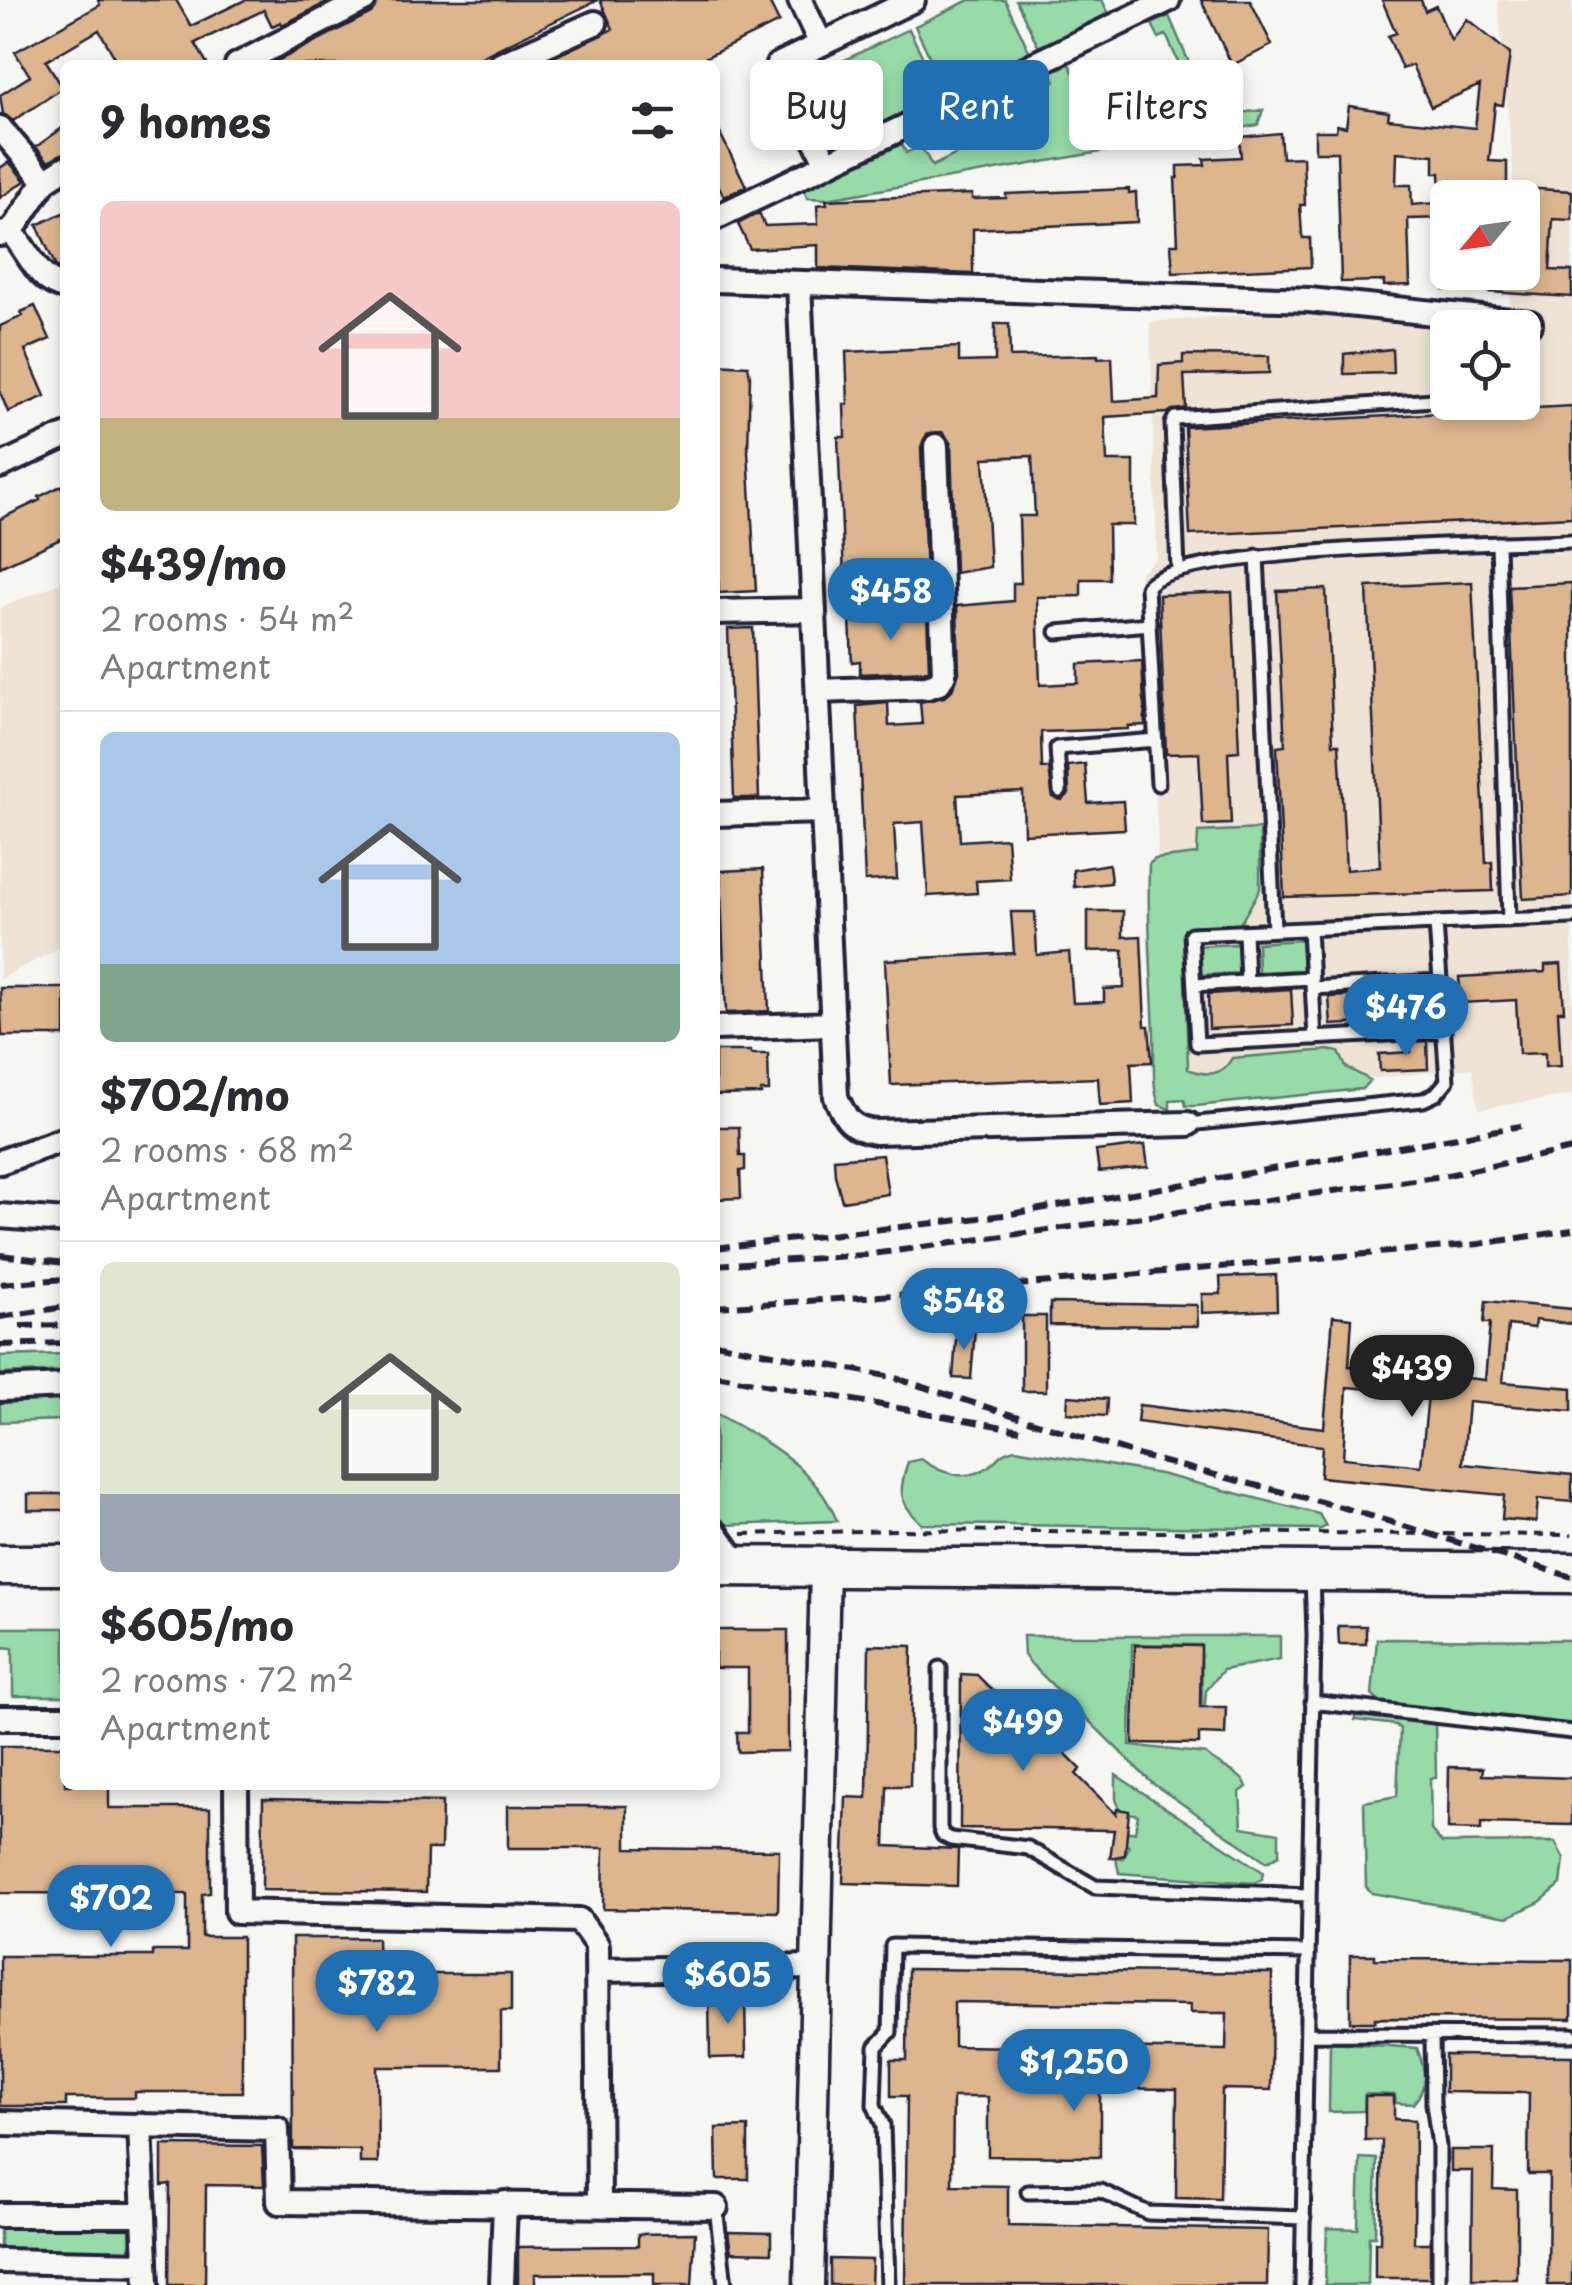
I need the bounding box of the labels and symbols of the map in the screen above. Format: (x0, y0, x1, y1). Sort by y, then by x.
north arrow (1430, 180, 1540, 290)
pin: $458 (832, 558, 950, 643)
pin: $476 (1347, 974, 1465, 1059)
pin: $548 (905, 1268, 1023, 1353)
pin: $439 (1353, 1335, 1471, 1420)
pin: $499 (964, 1689, 1082, 1774)
pin: $702 (52, 1865, 170, 1950)
pin: $605 (669, 1942, 787, 2027)
pin: $782 (318, 1950, 436, 2035)
pin: $1,250 (993, 2029, 1155, 2114)

